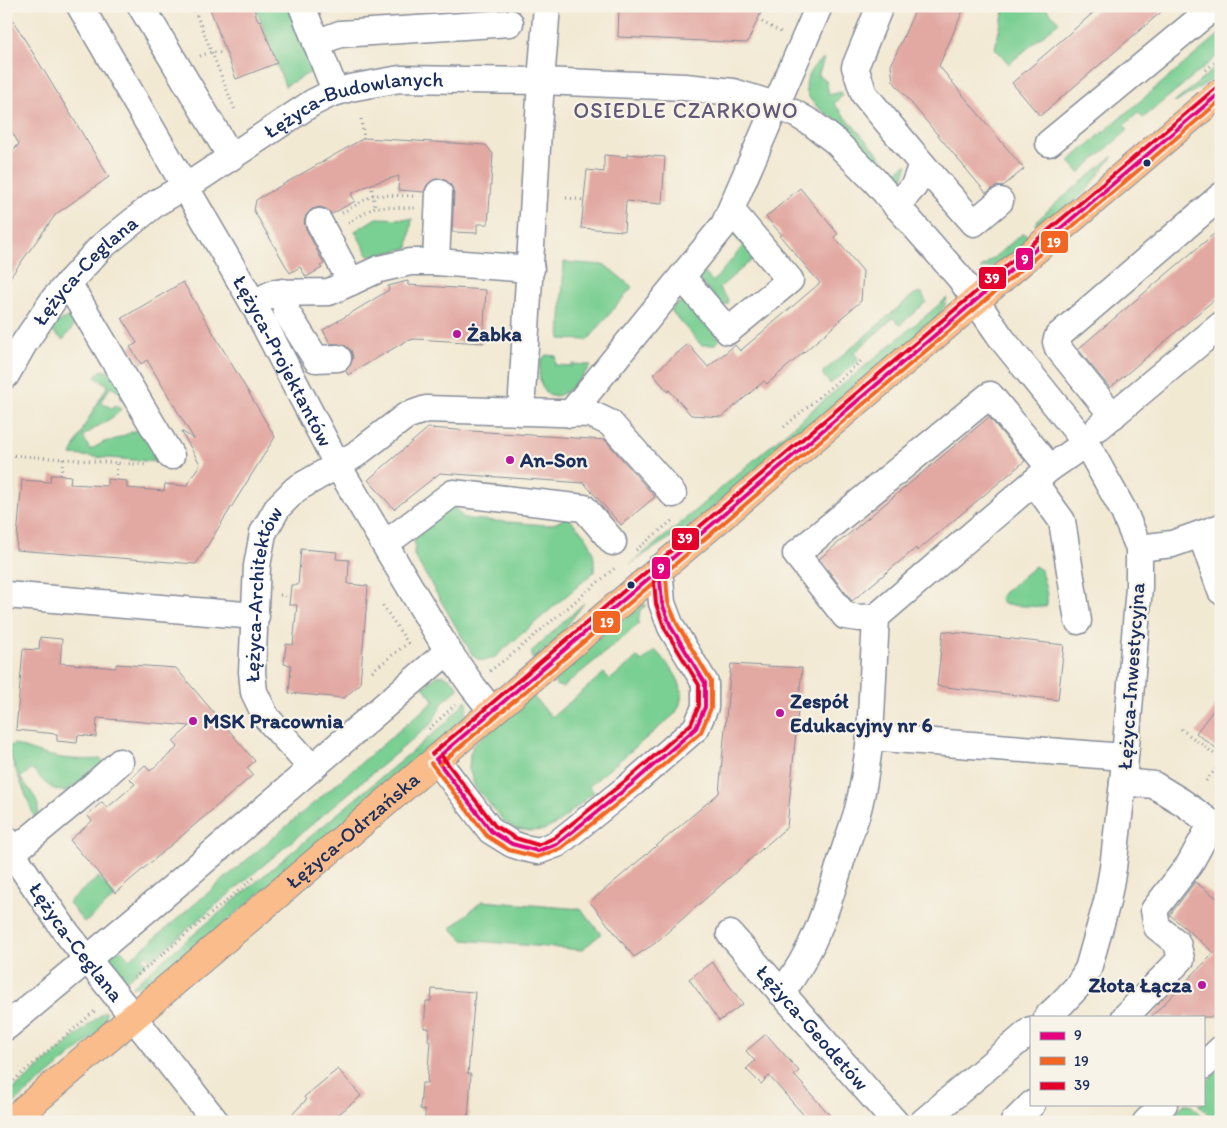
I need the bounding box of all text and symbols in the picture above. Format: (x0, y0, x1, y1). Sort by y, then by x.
street label: Łężyca-Budowlanych (259, 66, 444, 143)
district label: OSIEDLE CZARKOWO (573, 97, 799, 124)
unlabelled marker (1142, 158, 1152, 168)
street label: Łężyca-Ceglana (27, 210, 142, 330)
line badge: 19 (1040, 230, 1069, 254)
text: 19 (1047, 234, 1061, 251)
line badge: 9 (1015, 247, 1034, 271)
text: 9 (1021, 251, 1029, 268)
line badge: 39 (978, 266, 1007, 290)
text: 39 (985, 270, 999, 287)
street label: Łężyca-Projektantów (228, 271, 339, 451)
place label: Żabka (467, 321, 523, 346)
marker: Żabka (451, 328, 463, 340)
place label: An-Son (519, 447, 588, 472)
marker: An-Son (504, 454, 516, 466)
street label: Łężyca-Architektów (239, 502, 288, 684)
line badge: 39 (671, 527, 700, 551)
text: 39 (678, 530, 692, 547)
line badge: 9 (651, 556, 671, 580)
text: 9 (657, 560, 665, 577)
unlabelled marker (626, 580, 636, 590)
street label: Łężyca-Inwestycyjna (1112, 582, 1150, 770)
line badge: 19 (592, 610, 621, 634)
text: 19 (600, 614, 614, 631)
place label: Zespół Edukacyjny nr 6 (790, 688, 933, 738)
marker: Zespół Edukacyjny nr 6 (774, 707, 786, 719)
place label: MSK Pracownia (203, 708, 344, 733)
marker: MSK Pracownia (187, 715, 199, 727)
street label: Łężyca-Odrzańska (281, 766, 424, 894)
street label: Łężyca-Ceglana (24, 877, 129, 1007)
street label: Łężyca-Geodetów (751, 960, 875, 1096)
place label: Złota Łącza (1088, 972, 1193, 998)
marker: Złota Łącza (1196, 979, 1208, 991)
legend (1030, 1016, 1204, 1106)
text: 9 (1074, 1026, 1082, 1044)
text: 19 (1074, 1052, 1089, 1070)
text: 39 (1074, 1076, 1090, 1094)

